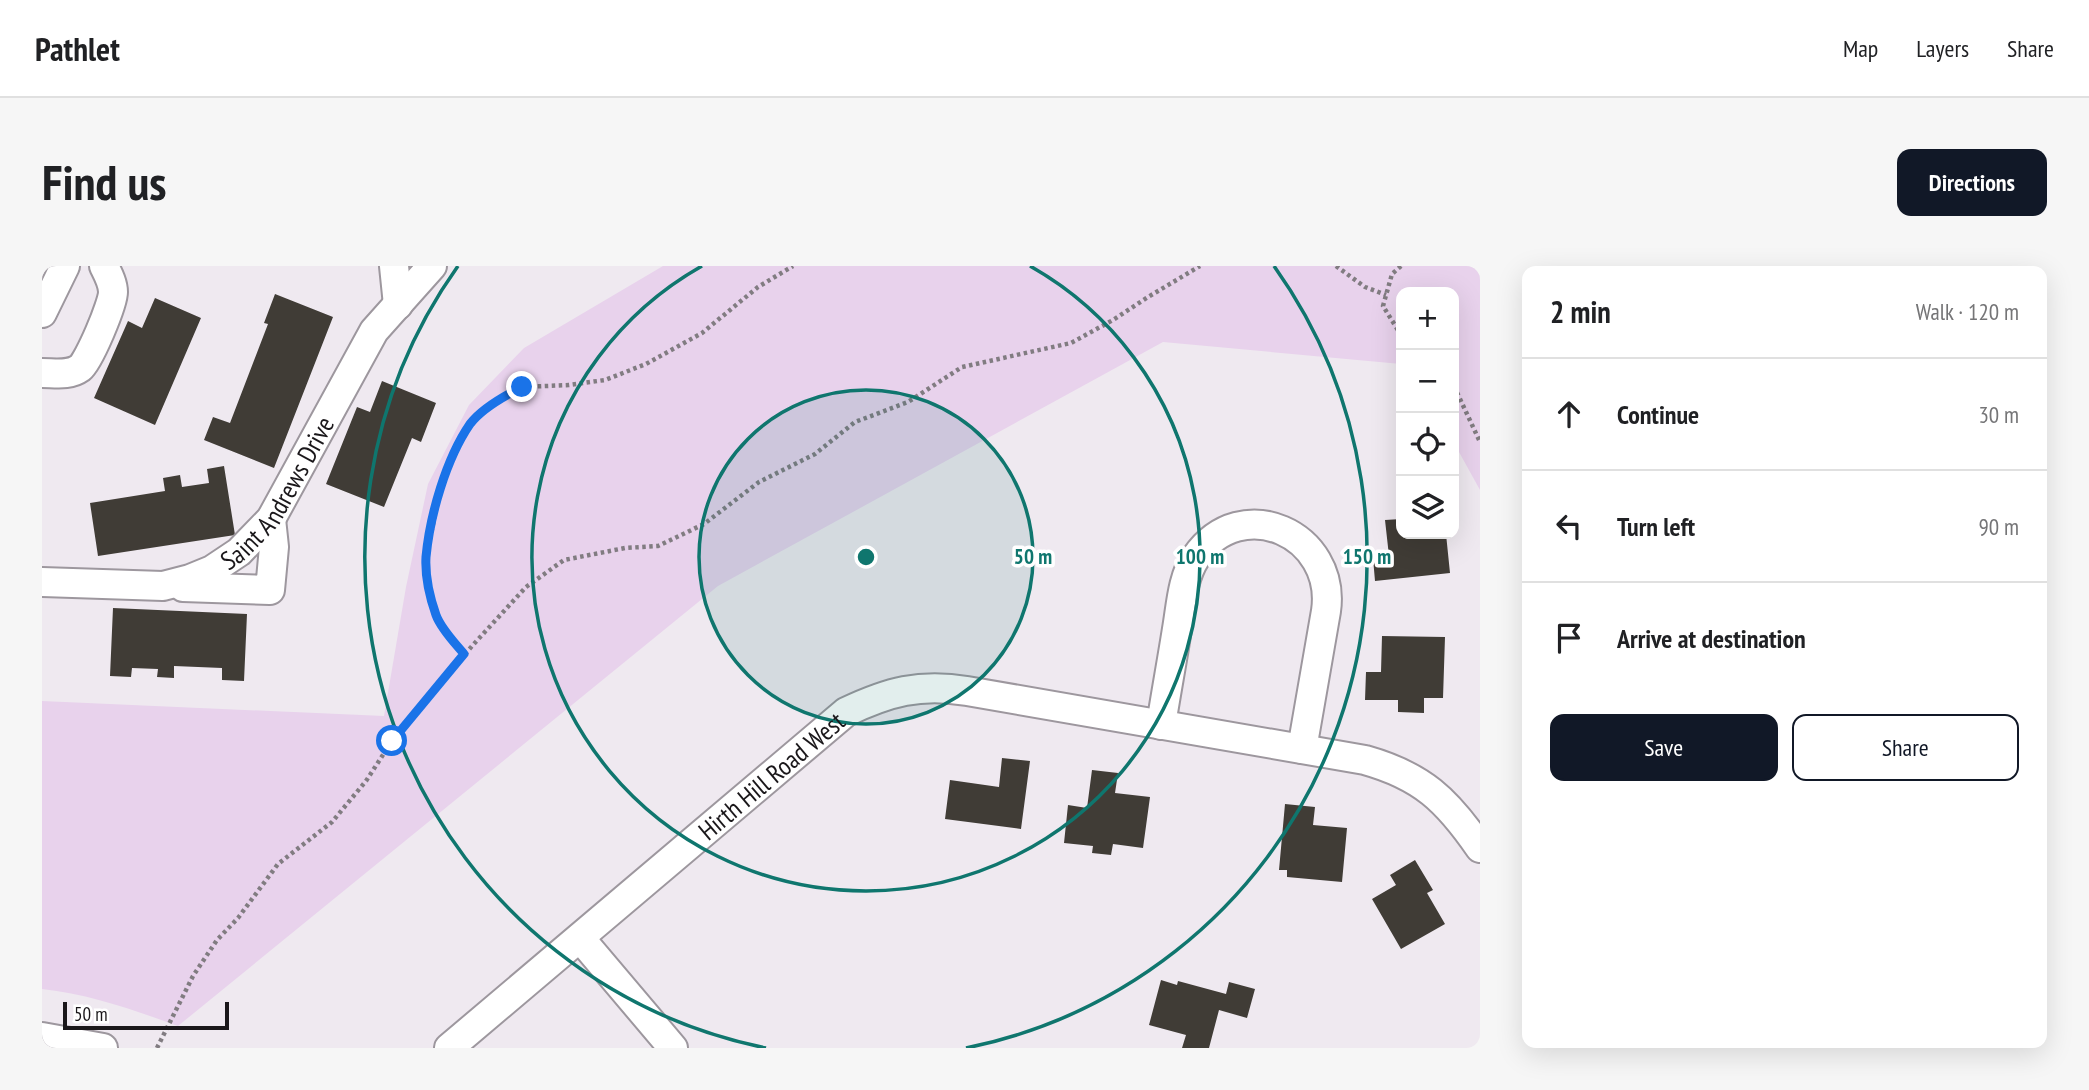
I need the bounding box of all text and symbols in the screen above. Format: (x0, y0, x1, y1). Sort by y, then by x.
text: Pathlet (35, 27, 120, 70)
text: Map (1843, 33, 1878, 64)
text: Layers (1916, 33, 1969, 64)
text: Share (2007, 33, 2054, 64)
button: Directions (1897, 149, 2047, 216)
text: Find us (42, 150, 166, 214)
map controls (1396, 287, 1459, 539)
button: + (1396, 287, 1459, 350)
text: 2 min (1550, 292, 1611, 331)
text: Walk · 120 m (1916, 297, 2019, 326)
button: − (1396, 350, 1459, 413)
route end (506, 371, 537, 402)
icon: ahead (1550, 395, 1588, 433)
text: Continue (1617, 398, 1699, 431)
text: 30 m (1978, 400, 2019, 429)
street label: Saint Andrews Drive (214, 410, 341, 576)
button: locate (1396, 413, 1459, 476)
button: layers (1396, 476, 1459, 539)
icon: left (1550, 507, 1588, 545)
text: Turn left (1617, 510, 1695, 543)
text: 90 m (1978, 512, 2019, 541)
text: 50 m (1014, 543, 1052, 570)
text: 100 m (1176, 543, 1224, 570)
text: 150 m (1343, 543, 1391, 570)
centre of rings (854, 545, 878, 569)
icon: arrive (1550, 619, 1588, 657)
text: Arrive at destination (1617, 622, 1806, 655)
street label: Hirth Hill Road West (691, 704, 851, 847)
button: Save (1550, 714, 1778, 781)
button: Share (1792, 714, 2019, 781)
route start (376, 725, 407, 756)
scale bar (63, 999, 229, 1031)
text: 50 m (74, 1002, 108, 1026)

